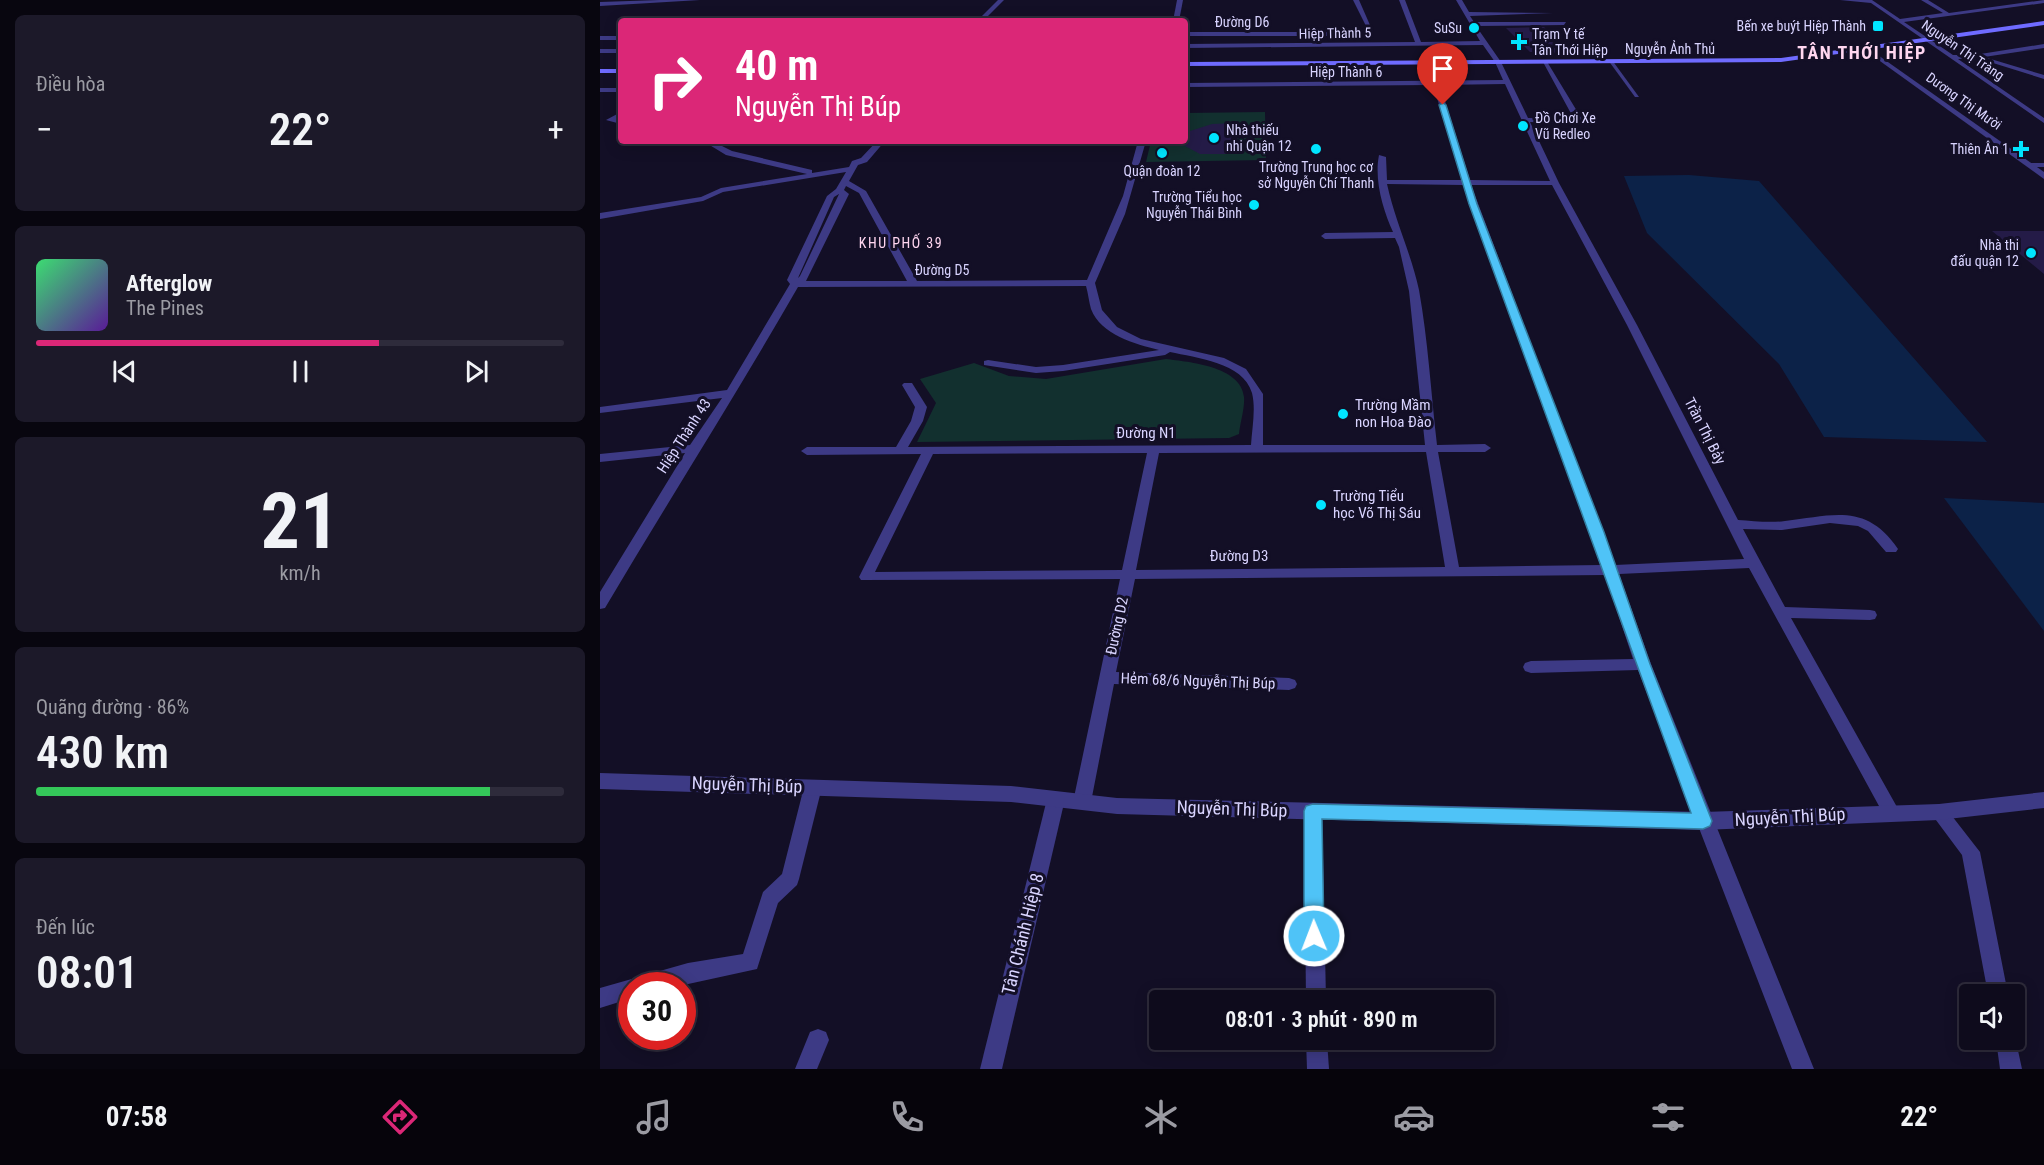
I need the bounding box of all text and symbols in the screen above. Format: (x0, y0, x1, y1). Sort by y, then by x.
street label: Đường D6 (1215, 14, 1269, 30)
street label: Nguyễn Thị Tràng (1919, 17, 2007, 83)
place label: Bến xe buýt Hiệp Thành (1737, 18, 1866, 34)
marker: Bến xe buýt Hiệp Thành (1871, 19, 1885, 33)
place label: SuSu (1434, 20, 1462, 36)
marker: SuSu (1467, 21, 1481, 35)
street label: Hiệp Thành 5 (1298, 24, 1372, 42)
place label: Trạm Y tế Tân Thới Hiệp (1532, 26, 1608, 58)
marker: Trạm Y tế Tân Thới Hiệp (1510, 33, 1528, 51)
street label: Nguyễn Ảnh Thủ (1625, 40, 1715, 57)
text: 40 m (735, 41, 818, 90)
icon: right (636, 42, 714, 120)
district label: TÂN THỚI HIỆP (1797, 42, 1927, 63)
pin (1417, 43, 1468, 105)
icon: arrive (1426, 52, 1459, 85)
street label: Hiệp Thành 6 (1310, 64, 1382, 80)
street label: Dương Thị Mười (1923, 69, 2005, 133)
text: Điều hòa (36, 72, 105, 96)
text: Nguyễn Thị Búp (735, 91, 901, 123)
text: 22° (269, 103, 331, 156)
text: − (36, 110, 53, 149)
text: + (548, 110, 564, 149)
place label: Đồ Chơi Xe Vũ Redleo (1535, 110, 1596, 142)
marker: Đồ Chơi Xe Vũ Redleo (1516, 119, 1530, 133)
place label: Nhà thiếu nhi Quận 12 (1226, 122, 1292, 154)
marker: Nhà thiếu nhi Quận 12 (1207, 131, 1221, 145)
place label: Thiên Ân 1 (1950, 140, 2009, 157)
marker: Trường Trung học cơ sở Nguyễn Chí Thanh (1309, 142, 1323, 156)
marker: Thiên Ân 1 (2014, 142, 2028, 156)
marker: Quận đoàn 12 (1155, 146, 1169, 160)
place label: Trường Trung học cơ sở Nguyễn Chí Thanh (1258, 159, 1374, 191)
place label: Quận đoàn 12 (1124, 163, 1201, 179)
place label: Trường Tiểu học Nguyễn Thái Bình (1146, 189, 1242, 221)
marker: Trường Tiểu học Nguyễn Thái Bình (1247, 198, 1261, 212)
district label: KHU PHỐ 39 (859, 233, 943, 251)
place label: Nhà thi đấu quận 12 (1951, 237, 2019, 269)
marker: Nhà thi đấu quận 12 (2024, 246, 2038, 260)
street label: Đường D5 (915, 262, 969, 278)
text: Afterglow (126, 271, 212, 296)
text: The Pines (126, 296, 204, 320)
icon: previous (108, 355, 141, 388)
icon: pause (284, 355, 317, 388)
icon: next (460, 355, 493, 388)
street label: Hiệp Thành 43 (653, 395, 715, 477)
street label: Trần Thị Bảy (1681, 395, 1729, 467)
place label: Trường Mầm non Hoa Đào (1355, 396, 1431, 431)
marker: Trường Mầm non Hoa Đào (1336, 407, 1350, 421)
street label: Đường N1 (1116, 424, 1176, 442)
text: 21 (261, 476, 339, 567)
place label: Trường Tiểu học Võ Thị Sáu (1333, 487, 1421, 522)
marker: Trường Tiểu học Võ Thị Sáu (1314, 498, 1328, 512)
street label: Đường D3 (1210, 547, 1268, 565)
text: km/h (279, 561, 321, 585)
street label: Đường D2 (1102, 595, 1132, 657)
street label: Hẻm 68/6 Nguyễn Thị Búp (1120, 669, 1276, 693)
text: Quãng đường · 86% (36, 695, 189, 719)
text: 430 km (36, 726, 169, 779)
street label: Nguyễn Thị Búp (691, 772, 803, 797)
street label: Nguyễn Thị Búp (1176, 796, 1288, 821)
street label: Nguyễn Thị Búp (1734, 803, 1846, 830)
street label: Tân Chánh Hiệp 8 (997, 871, 1048, 997)
position arrow (1282, 904, 1346, 968)
text: Đến lúc (36, 915, 95, 939)
text: 08:01 (36, 946, 138, 999)
speed limit sign: 30 (618, 972, 696, 1050)
map controls (1959, 984, 2025, 1050)
button: sound (1959, 984, 2025, 1050)
text: 08:01 · 3 phút · 890 m (1225, 1007, 1418, 1032)
icon: directions (379, 1096, 421, 1138)
icon: music (633, 1096, 675, 1138)
icon: phone (886, 1096, 928, 1138)
icon: climate (1140, 1096, 1182, 1138)
icon: car (1393, 1096, 1435, 1138)
icon: filters (1647, 1096, 1689, 1138)
text: 07:58 (106, 1101, 168, 1133)
text: 22° (1900, 1101, 1938, 1133)

